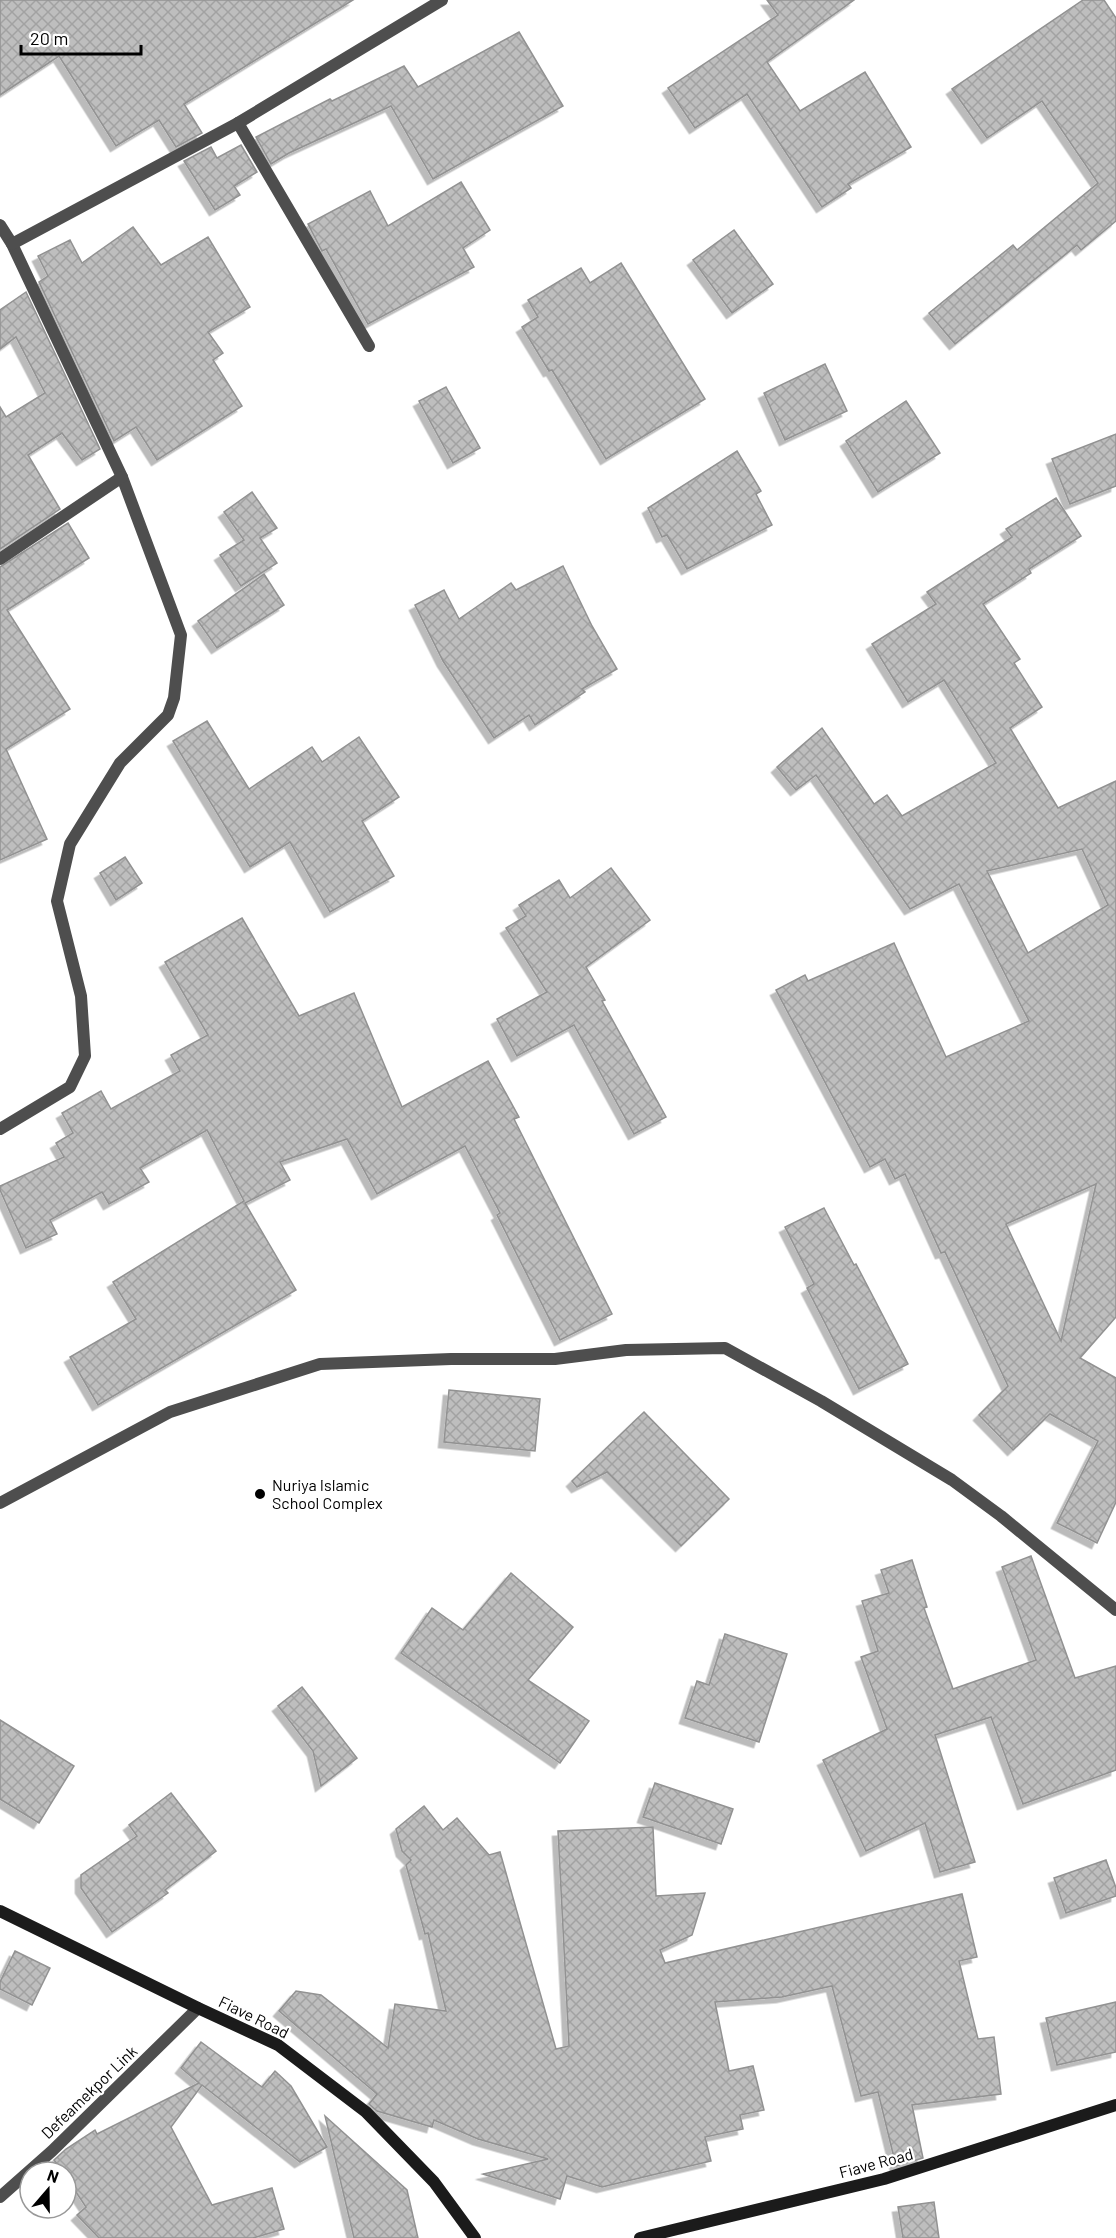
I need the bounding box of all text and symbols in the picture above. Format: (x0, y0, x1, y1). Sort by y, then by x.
scale bar (21, 18, 141, 56)
text: 20 m (30, 27, 68, 49)
place label: Nuriya Islamic School Complex (272, 1475, 383, 1512)
marker: Nuriya Islamic School Complex (253, 1487, 267, 1501)
street label: Fiave Road (216, 1991, 292, 2042)
street label: Defeamekpor Link (37, 2041, 140, 2142)
street label: Fiave Road (837, 2144, 915, 2181)
north arrow (18, 2160, 78, 2220)
text: N (45, 2165, 62, 2186)

